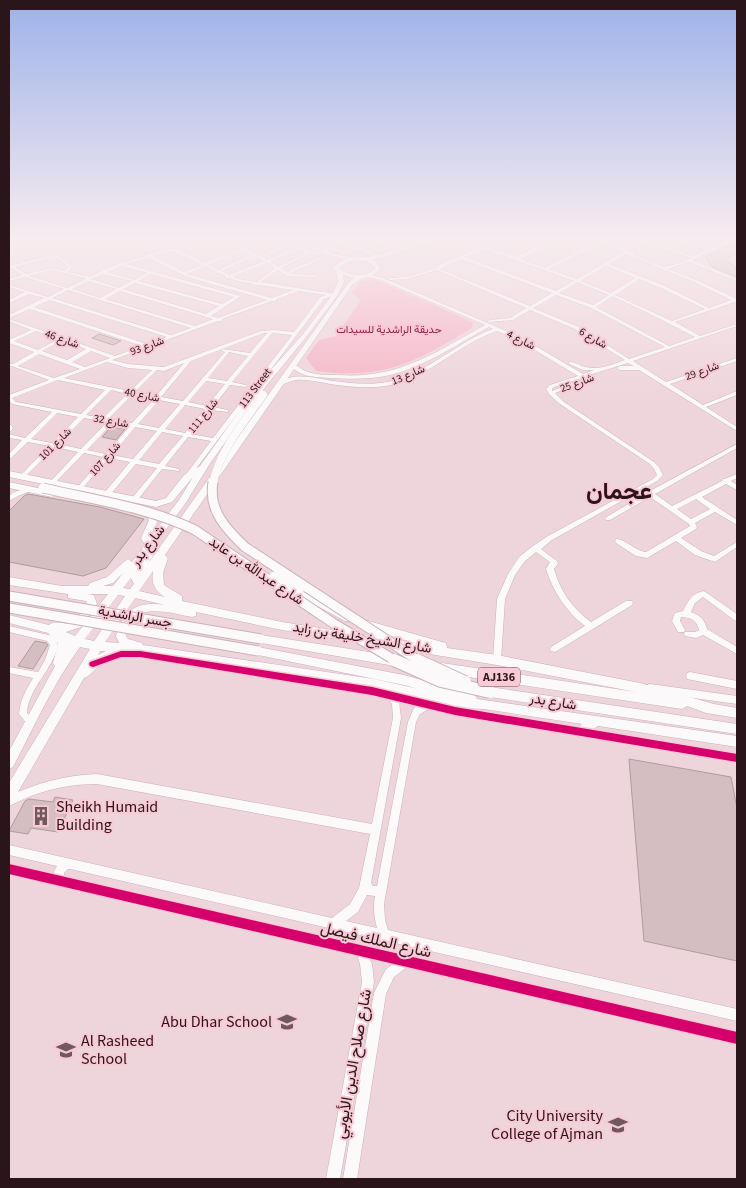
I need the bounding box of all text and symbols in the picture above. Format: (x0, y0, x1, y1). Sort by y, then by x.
park label: حديقة الراشدية للسيدات (336, 322, 442, 337)
street label: شارع 6 (576, 324, 610, 352)
street label: شارع 46 (43, 326, 81, 352)
street label: شارع 4 (504, 327, 538, 353)
street label: شارع 93 (128, 333, 166, 359)
street label: شارع 29 (683, 358, 721, 384)
street label: شارع 13 (389, 361, 427, 389)
street label: 113 Street (235, 365, 275, 411)
street label: شارع 25 (558, 370, 596, 396)
street label: شارع 40 (123, 384, 161, 406)
street label: شارع 111 (184, 395, 222, 437)
street label: شارع 32 (92, 411, 130, 432)
street label: شارع 101 (35, 424, 75, 464)
street label: شارع 107 (86, 438, 124, 479)
district label: عجمان (586, 474, 652, 509)
street label: شارع بدر (125, 521, 170, 572)
street label: شارع عبدالله بن عابد (205, 532, 307, 610)
street label: جسر الراشدية (97, 601, 173, 633)
street label: شارع الشيخ خليفة بن زايد (291, 617, 433, 659)
road number: AJ136 (478, 668, 520, 686)
street label: شارع بدر (527, 688, 578, 716)
place label: Sheikh Humaid Building (56, 796, 158, 836)
building icon: Sheikh Humaid Building (30, 805, 52, 827)
street label: شارع الملك فيصل (318, 917, 434, 963)
street label: شارع صلاح الدين الأيوبي (329, 987, 379, 1141)
place label: Abu Dhar School (161, 1011, 272, 1033)
school or university icon: Abu Dhar School (276, 1011, 298, 1033)
place label: Al Rasheed School (81, 1030, 154, 1070)
school or university icon: Al Rasheed School (55, 1039, 77, 1061)
place label: City University College of Ajman (491, 1105, 604, 1145)
school or university icon: City University College of Ajman (607, 1114, 629, 1136)

